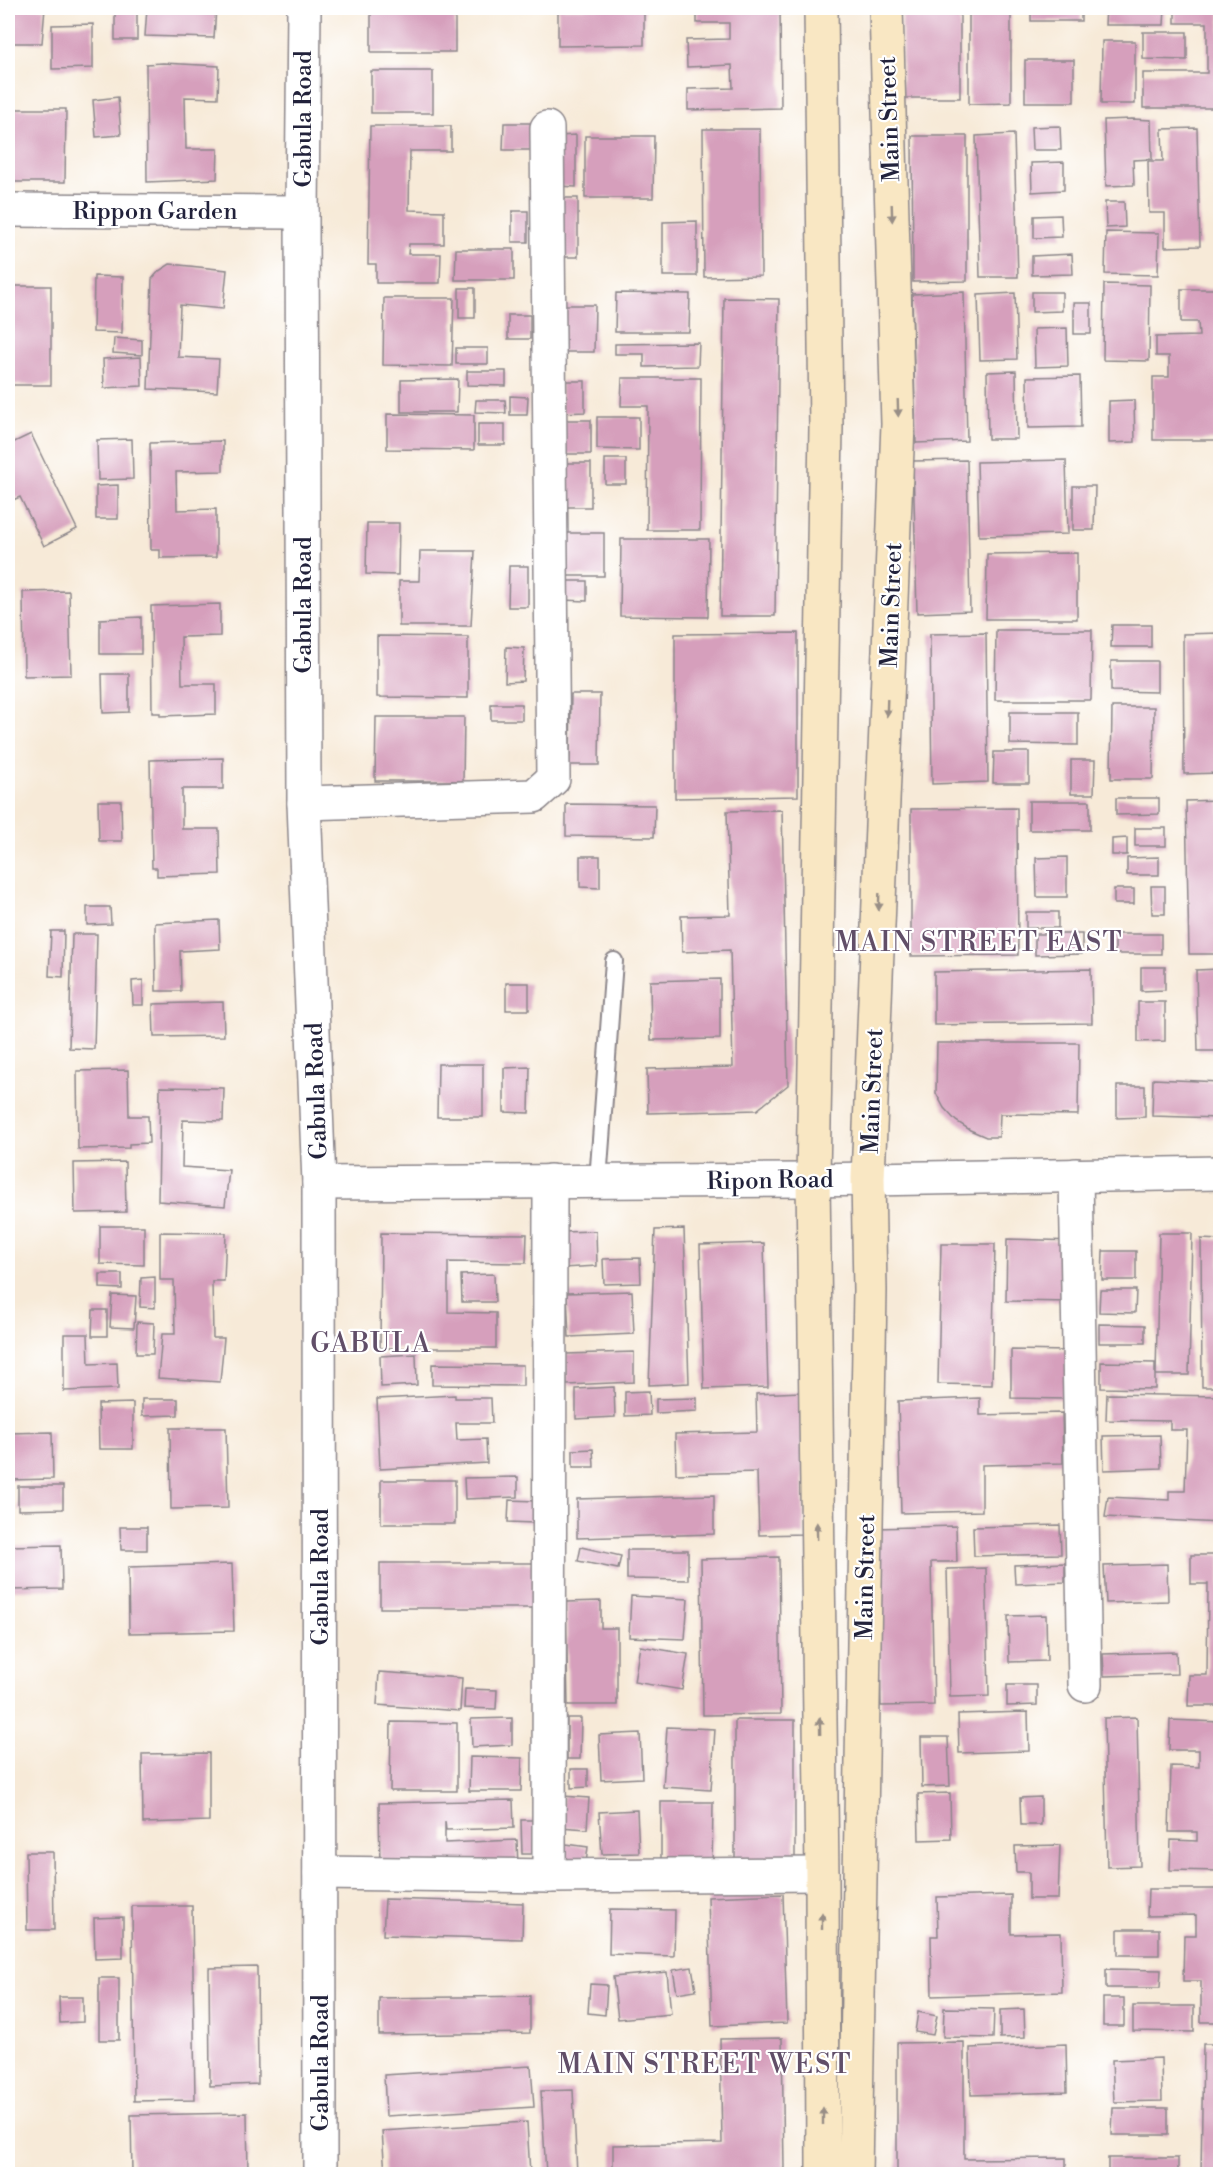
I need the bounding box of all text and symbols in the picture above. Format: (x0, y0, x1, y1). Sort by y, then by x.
street label: Gabula Road (289, 50, 319, 188)
street label: Main Street (873, 55, 907, 182)
street label: Rippon Garden (72, 197, 238, 227)
one-way arrow (887, 203, 897, 222)
one-way arrow (893, 398, 902, 417)
street label: Gabula Road (289, 536, 319, 674)
street label: Main Street (875, 541, 909, 668)
one-way arrow (882, 698, 892, 717)
one-way arrow (875, 893, 884, 912)
district label: MAIN STREET EAST (835, 926, 1123, 960)
street label: Gabula Road (300, 1022, 334, 1160)
street label: Main Street (856, 1027, 890, 1154)
street label: Ripon Road (706, 1165, 834, 1197)
district label: GABULA (310, 1327, 432, 1361)
street label: Gabula Road (306, 1508, 336, 1646)
street label: Main Street (850, 1513, 882, 1640)
one-way arrow (813, 1522, 822, 1541)
one-way arrow (815, 1717, 825, 1736)
one-way arrow (817, 1912, 827, 1931)
street label: Gabula Road (306, 1994, 336, 2132)
district label: MAIN STREET WEST (558, 2048, 852, 2082)
one-way arrow (818, 2107, 828, 2126)

